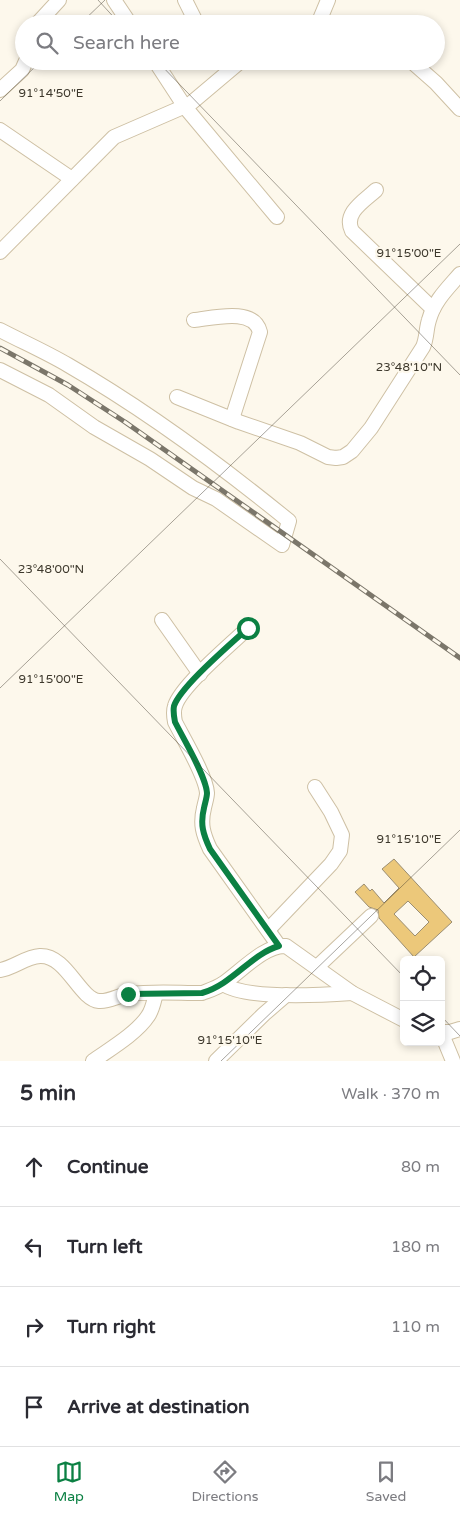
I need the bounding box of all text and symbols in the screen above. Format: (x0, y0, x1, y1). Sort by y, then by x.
search box (15, 15, 445, 70)
icon: search (33, 29, 61, 57)
text: Search here (73, 32, 180, 54)
text: 91°14'50"E (18, 86, 84, 100)
text: 91°15'00"E (376, 246, 442, 260)
text: 23°48'10"N (376, 360, 442, 374)
text: 23°48'00"N (18, 562, 84, 576)
route start (237, 617, 260, 640)
text: 91°15'00"E (18, 672, 84, 686)
text: 91°15'10"E (376, 832, 442, 846)
map controls (400, 956, 445, 1046)
button: locate (400, 956, 445, 1001)
route end (117, 983, 140, 1006)
button: layers (400, 1001, 445, 1046)
text: 91°15'10"E (197, 1033, 263, 1047)
text: 5 min (20, 1081, 76, 1106)
text: Walk · 370 m (341, 1084, 440, 1104)
icon: ahead (20, 1153, 48, 1181)
text: Continue (67, 1156, 149, 1178)
text: 80 m (401, 1157, 440, 1177)
icon: left (20, 1233, 48, 1261)
text: Turn left (67, 1236, 143, 1258)
text: 180 m (391, 1237, 440, 1257)
icon: right (20, 1313, 48, 1341)
text: Turn right (67, 1316, 155, 1338)
text: 110 m (391, 1317, 440, 1337)
icon: arrive (20, 1393, 48, 1421)
text: Arrive at destination (67, 1396, 250, 1418)
tab: Map (54, 1458, 84, 1505)
tab: Directions (191, 1458, 258, 1505)
tab: Saved (366, 1458, 406, 1505)

